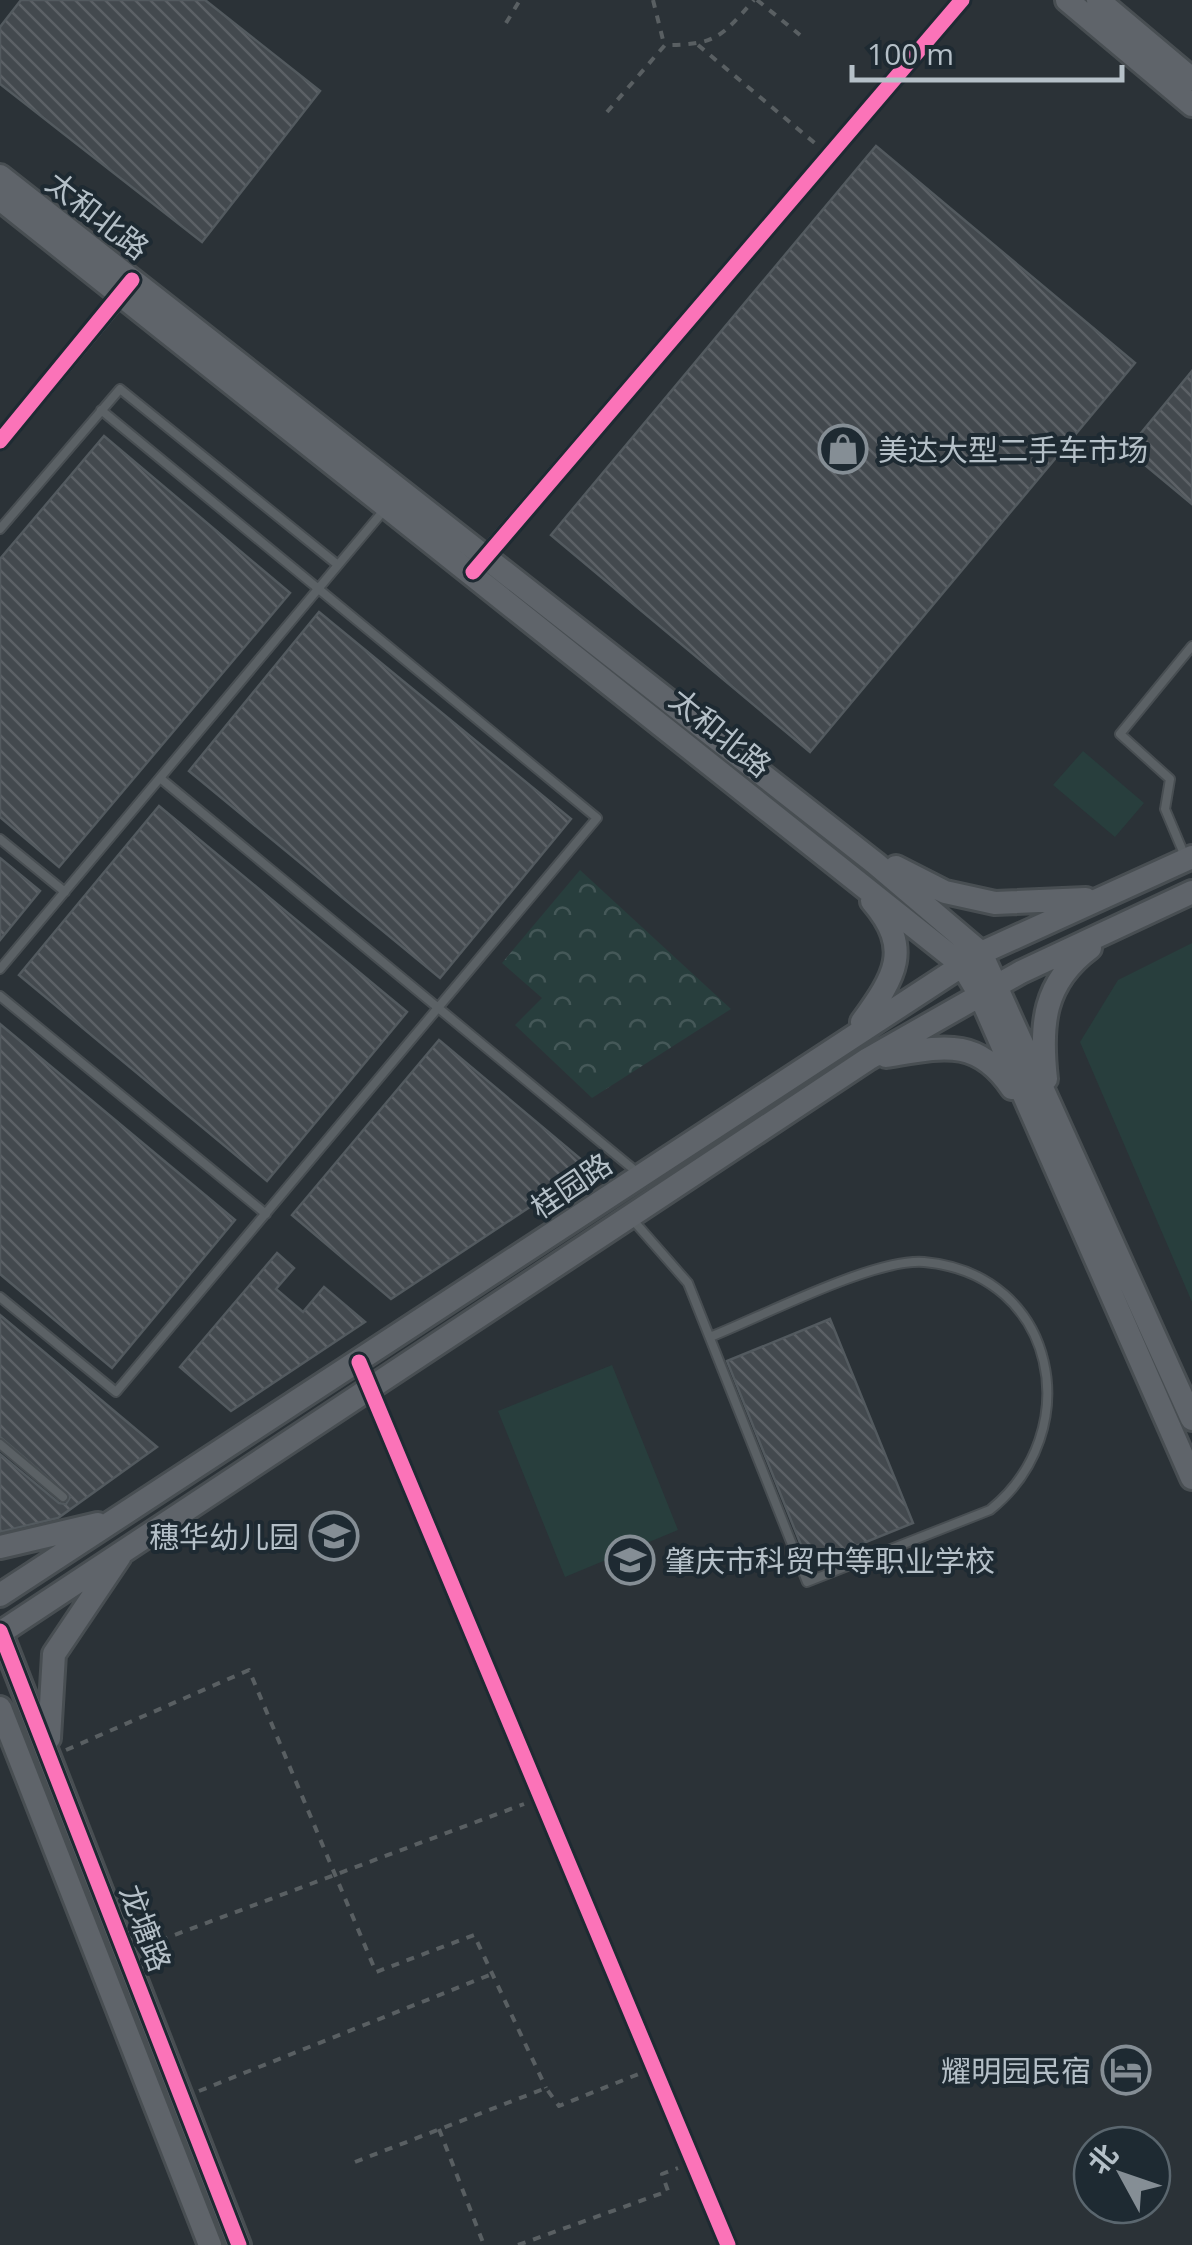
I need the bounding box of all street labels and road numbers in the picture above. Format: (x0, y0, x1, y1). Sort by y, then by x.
street label: 太和北路 (38, 162, 158, 268)
street label: 太和北路 (661, 678, 781, 786)
street label: 桂园路 (522, 1143, 620, 1227)
street label: 龙塘路 (111, 1879, 181, 1977)

